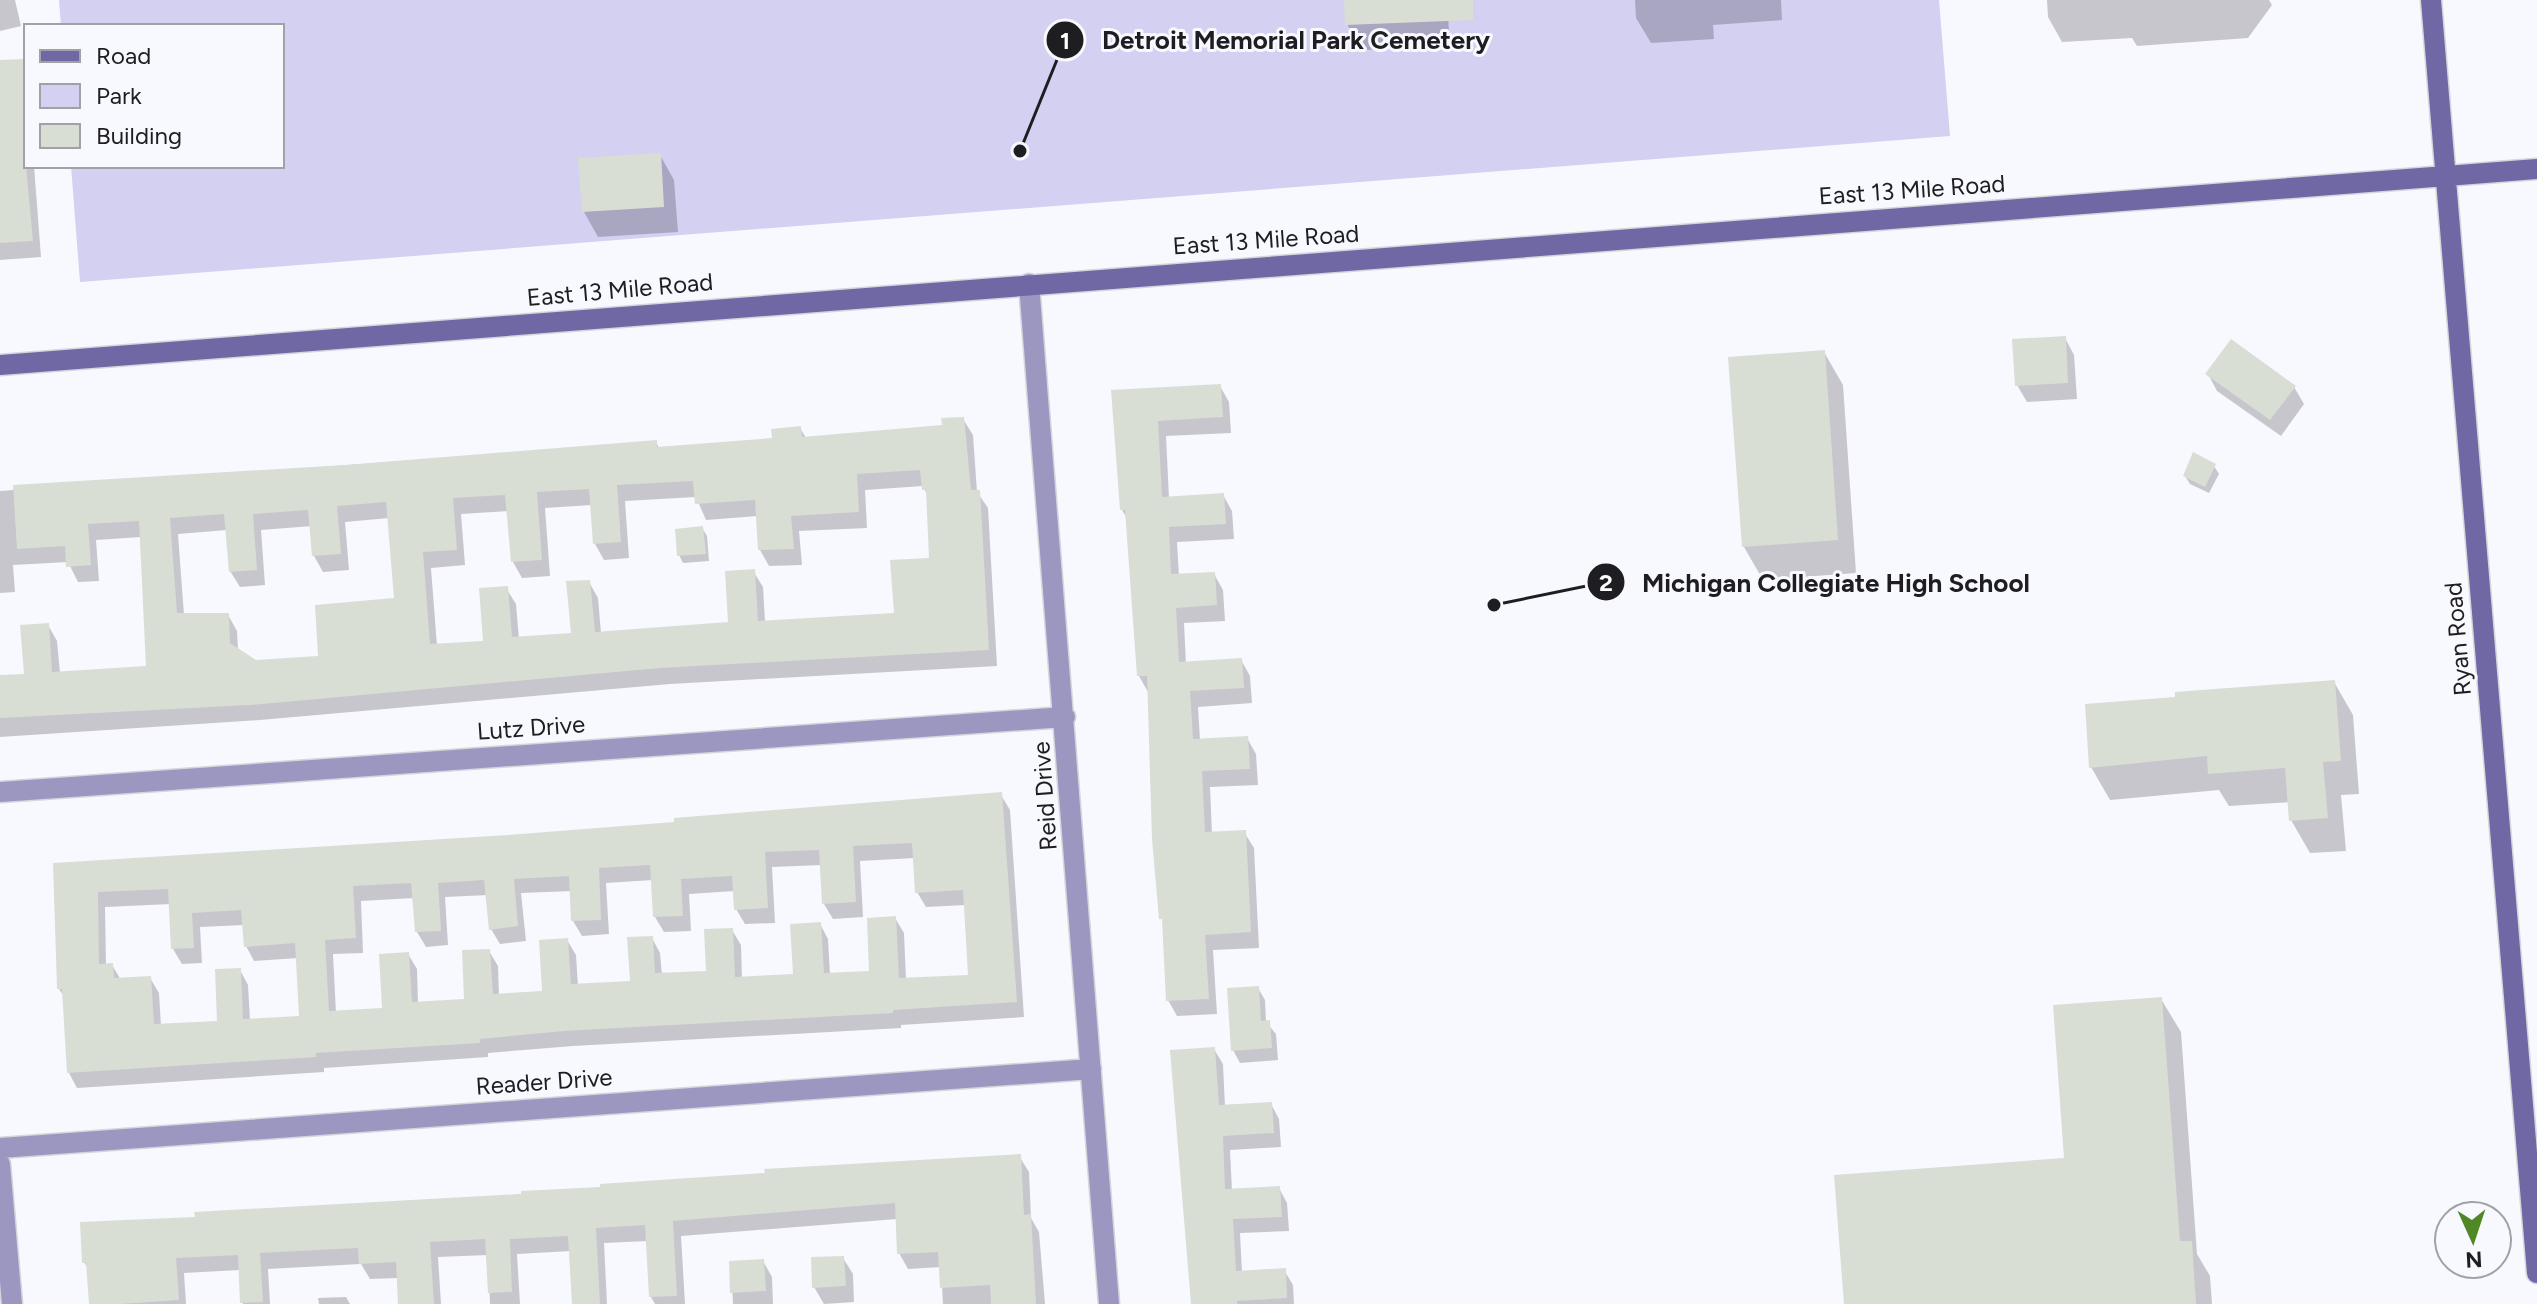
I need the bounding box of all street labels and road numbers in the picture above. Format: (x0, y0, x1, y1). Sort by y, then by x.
street label: East 13 Mile Road (1818, 169, 2006, 210)
street label: East 13 Mile Road (1172, 219, 1360, 260)
street label: East 13 Mile Road (526, 267, 714, 312)
street label: Ryan Road (2438, 581, 2477, 697)
street label: Lutz Drive (476, 709, 586, 746)
street label: Reid Drive (1026, 741, 1063, 852)
street label: Reader Drive (475, 1062, 613, 1101)

